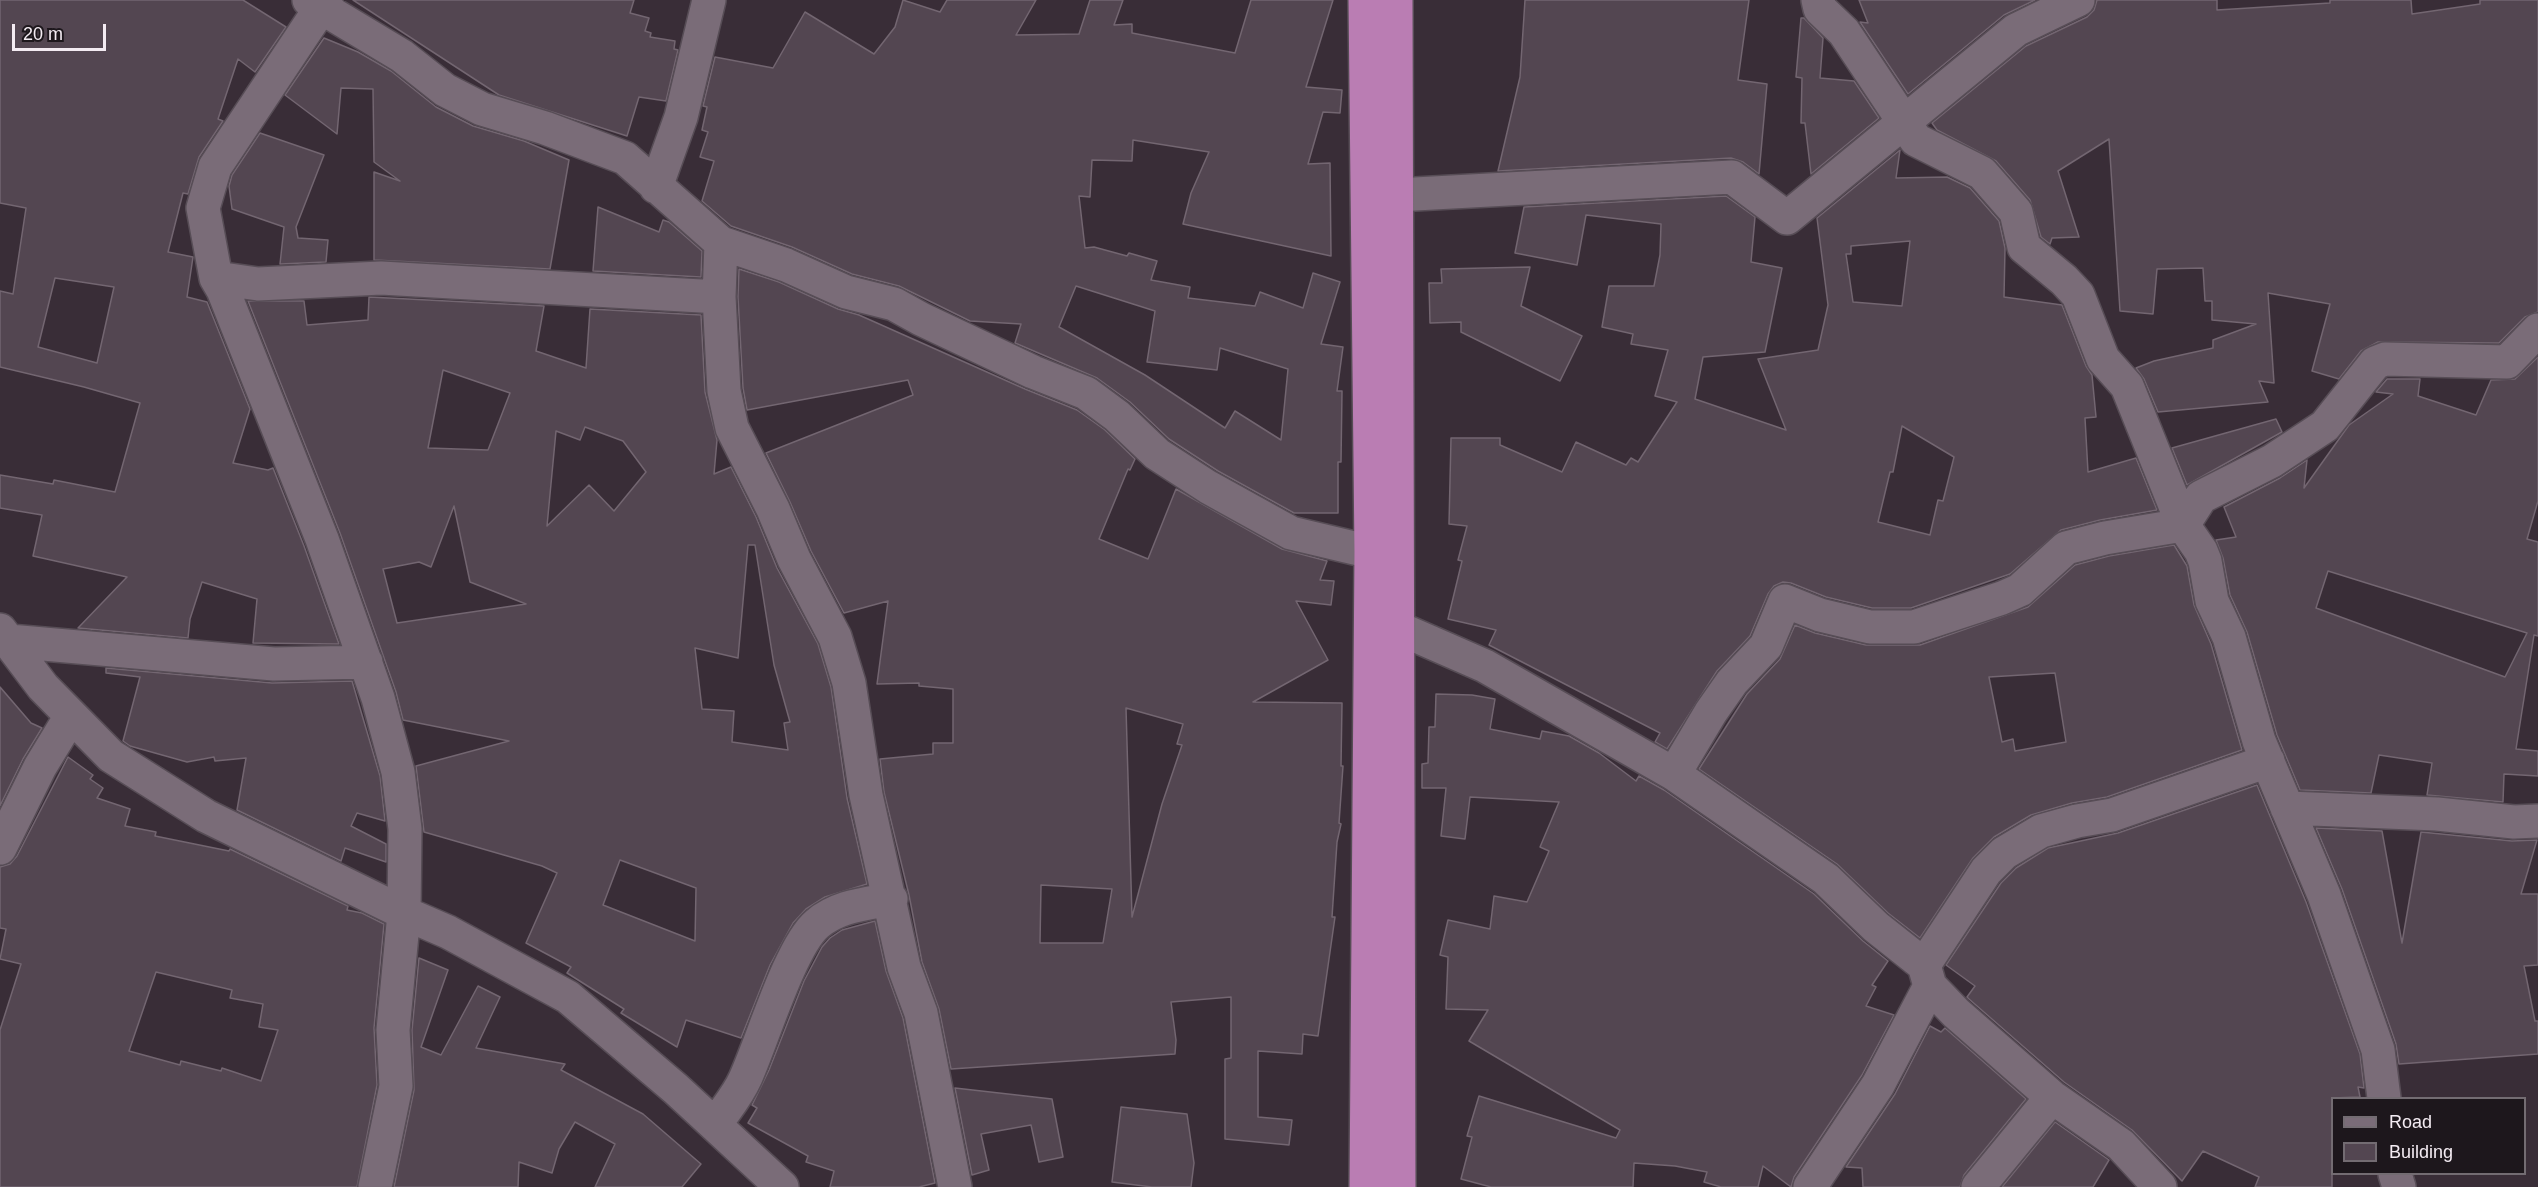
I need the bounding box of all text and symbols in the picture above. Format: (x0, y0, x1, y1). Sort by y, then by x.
scale bar (15, 12, 110, 50)
text: 20 m (23, 24, 63, 44)
legend (2331, 1097, 2526, 1175)
text: Road (2389, 1112, 2432, 1132)
text: Building (2389, 1142, 2453, 1162)

